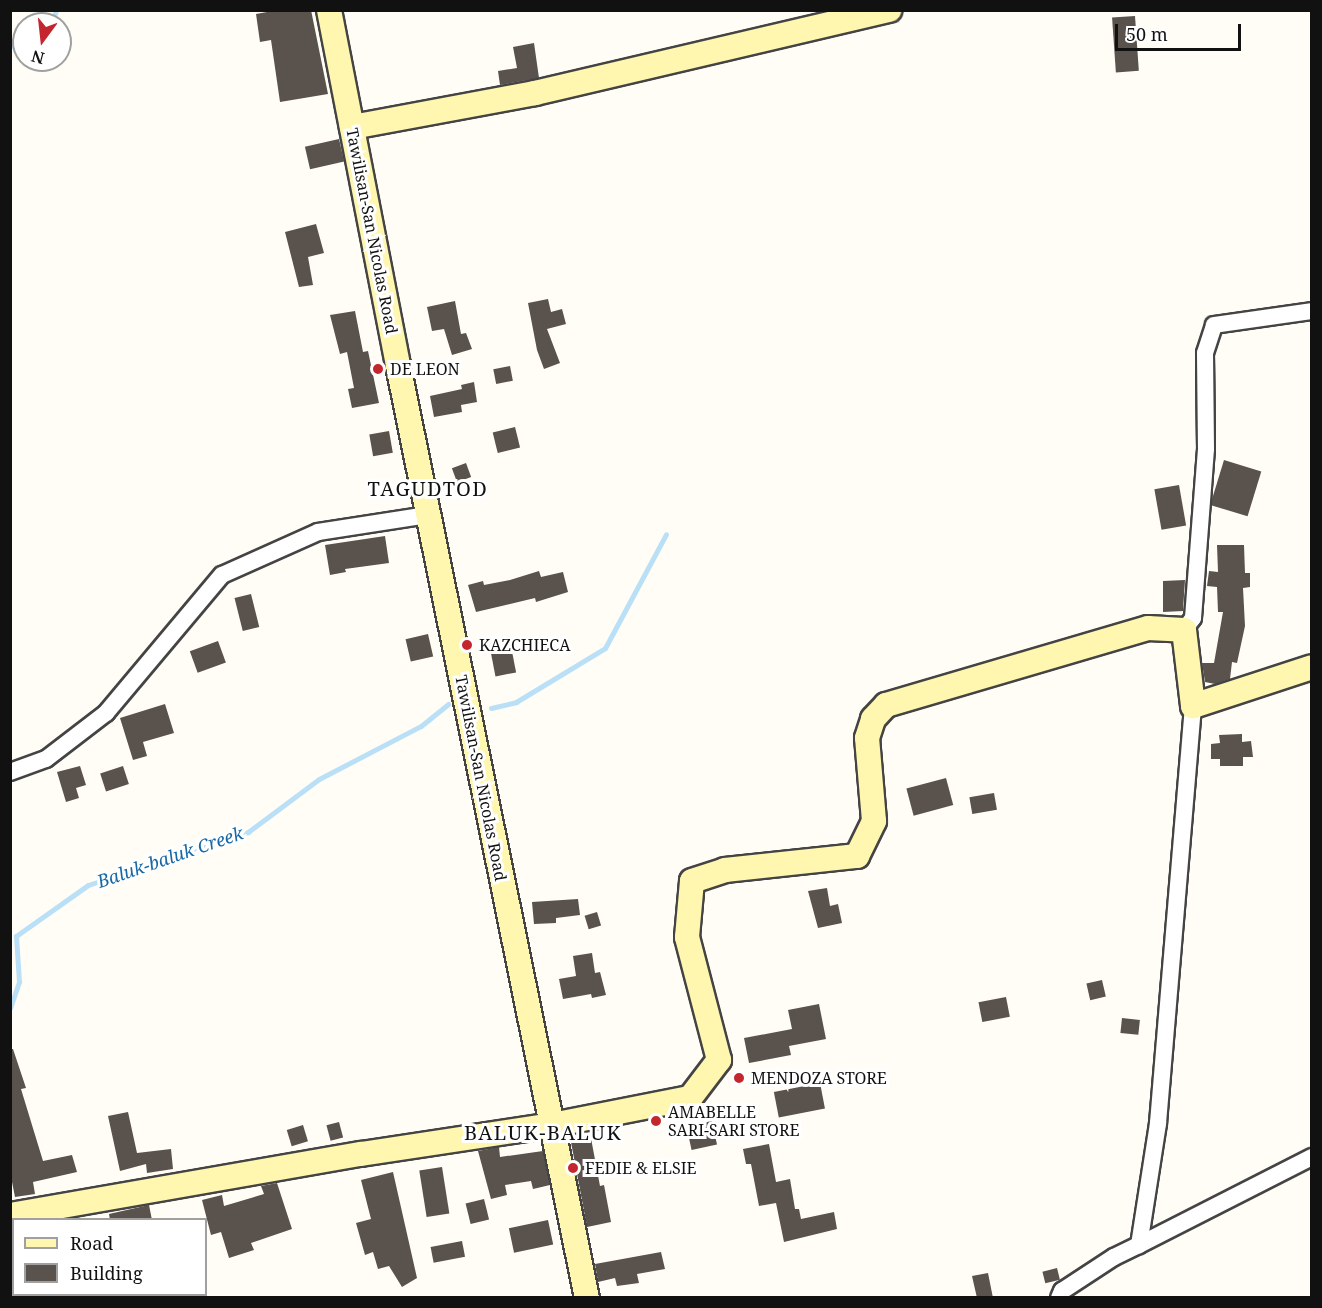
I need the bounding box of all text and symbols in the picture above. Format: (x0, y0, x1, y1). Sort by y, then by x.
north arrow (12, 12, 72, 72)
scale bar (1118, 12, 1244, 50)
text: 50 m (1126, 22, 1168, 46)
text: N (29, 45, 47, 70)
street label: Tawilisan-San Nicolas Road (343, 126, 401, 336)
place label: DE LEON (390, 359, 460, 379)
marker: DE LEON (371, 362, 385, 376)
district label: TAGUDTOD (368, 476, 488, 500)
place label: KAZCHIECA (479, 635, 570, 655)
marker: KAZCHIECA (460, 638, 474, 652)
street label: Tawilisan-San Nicolas Road (452, 673, 510, 883)
water label: Baluk-baluk Creek (94, 822, 246, 892)
place label: MENDOZA STORE (751, 1068, 887, 1088)
marker: MENDOZA STORE (732, 1071, 746, 1085)
place label: AMABELLE SARI-SARI STORE (668, 1102, 799, 1140)
marker: AMABELLE SARI-SARI STORE (649, 1114, 663, 1128)
district label: BALUK-BALUK (464, 1120, 622, 1144)
place label: FEDIE & ELSIE (585, 1158, 697, 1178)
marker: FEDIE & ELSIE (566, 1161, 580, 1175)
legend (12, 1218, 207, 1296)
text: Road (70, 1231, 113, 1255)
text: Building (70, 1261, 143, 1285)

